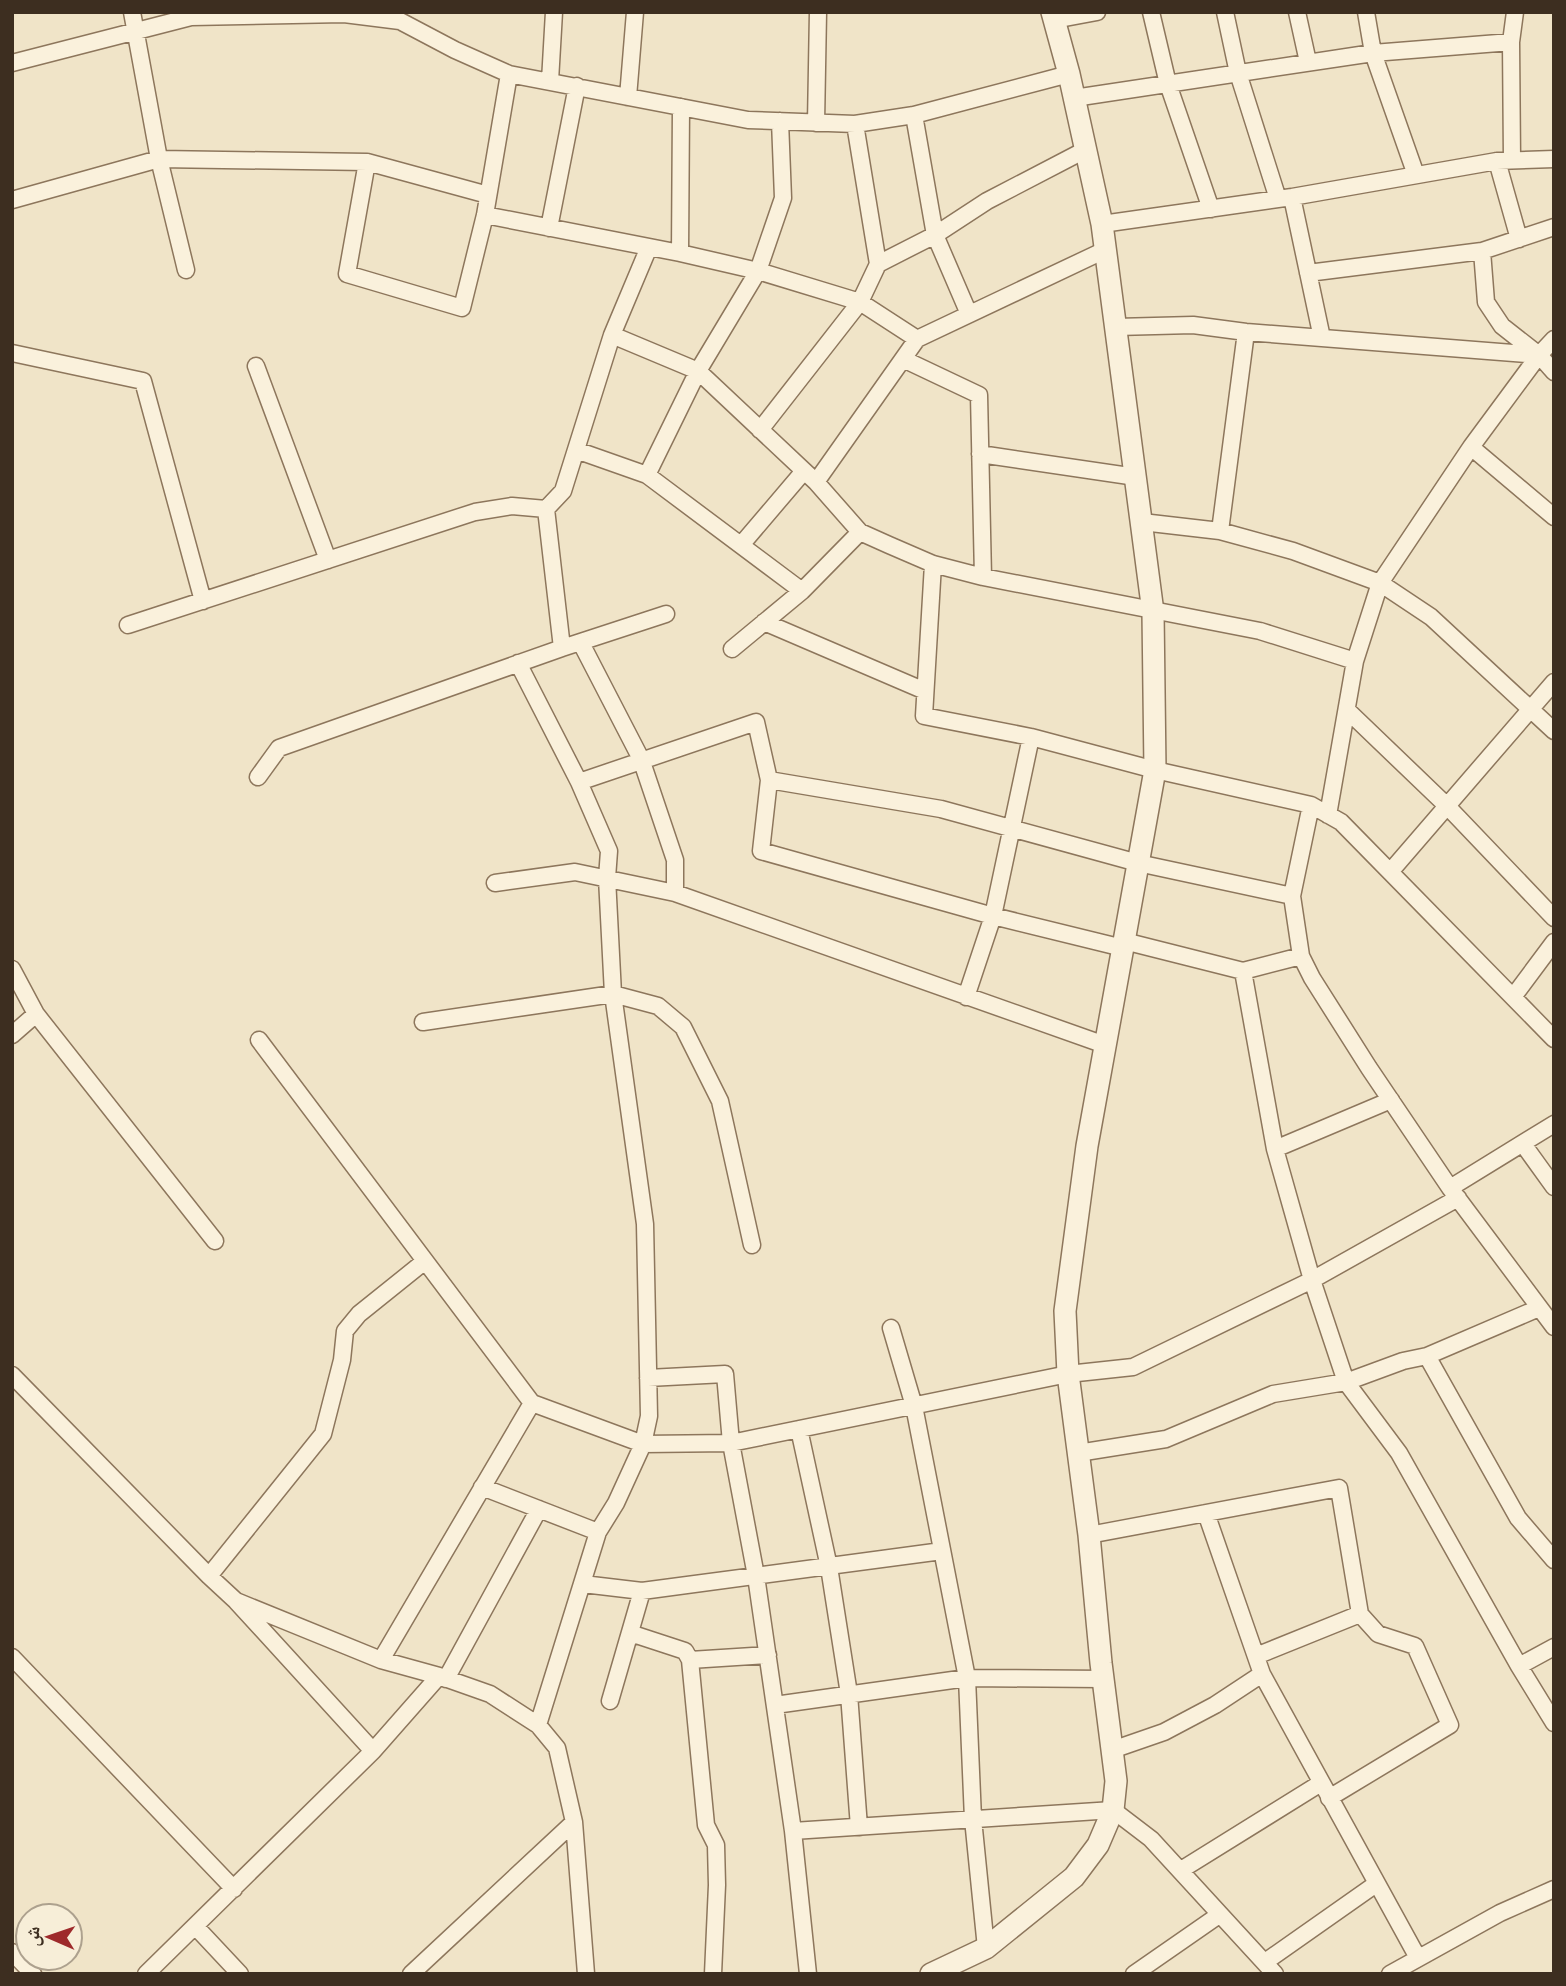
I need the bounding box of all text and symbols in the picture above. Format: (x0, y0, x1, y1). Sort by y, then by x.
north arrow (14, 1902, 84, 1972)
text: ش (19, 1926, 44, 1947)

